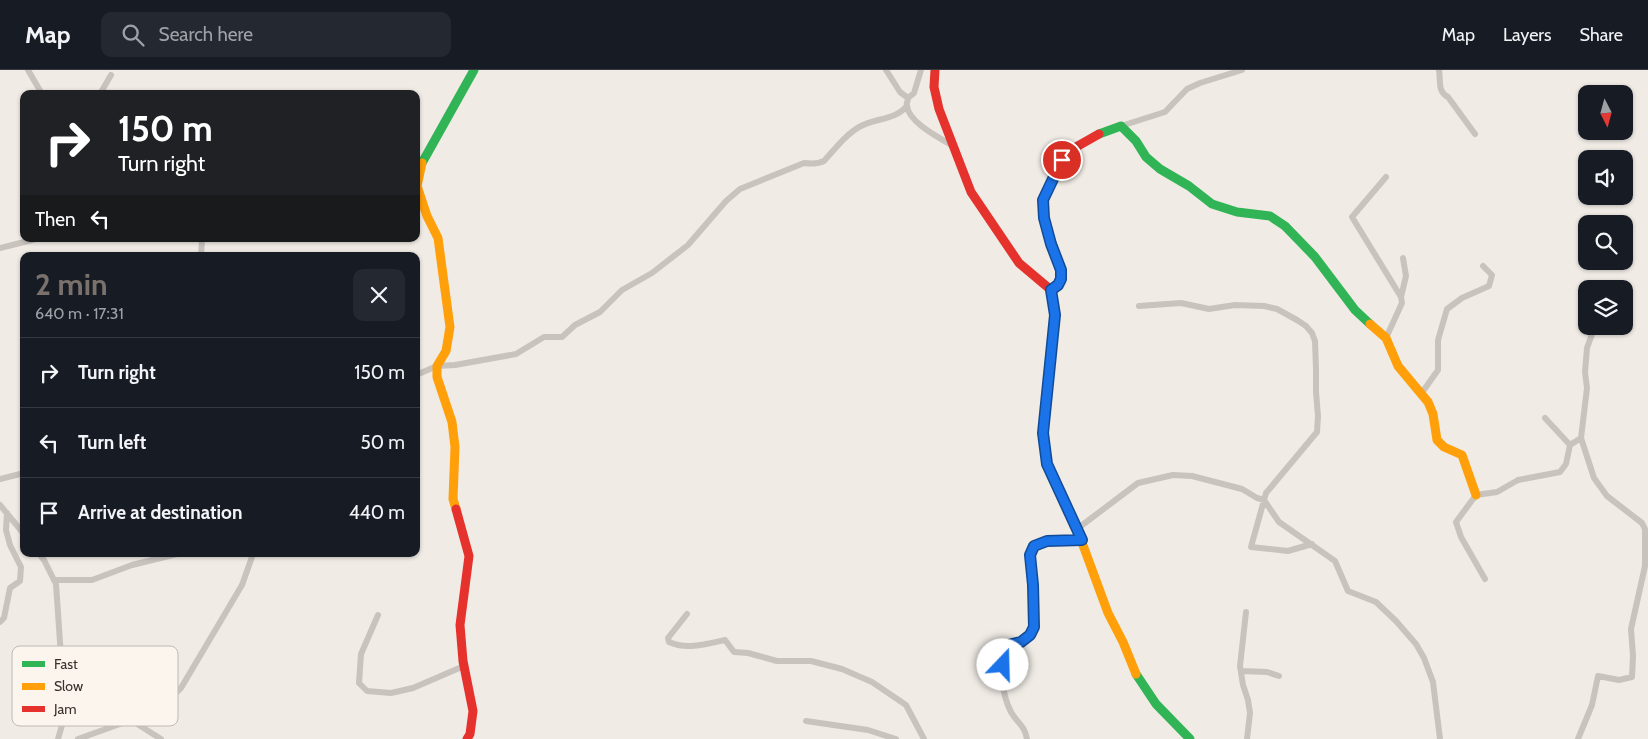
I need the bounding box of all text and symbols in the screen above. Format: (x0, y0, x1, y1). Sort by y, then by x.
search box (101, 12, 451, 57)
text: Map (25, 20, 71, 49)
icon: search (119, 21, 147, 49)
text: Search here (159, 23, 253, 46)
text: Map (1442, 24, 1475, 46)
text: Layers (1503, 24, 1552, 46)
text: Share (1580, 24, 1623, 46)
north arrow (1578, 85, 1632, 140)
map controls (1578, 85, 1633, 335)
text: 150 m (118, 107, 213, 150)
icon: right (35, 110, 100, 175)
pin (1041, 139, 1083, 181)
icon: arrive (1048, 146, 1076, 174)
text: Turn right (118, 150, 205, 177)
button: sound (1578, 150, 1633, 205)
icon: left (86, 205, 114, 233)
text: Then (35, 208, 76, 231)
button: search (1578, 215, 1633, 270)
text: 2 min (35, 266, 107, 303)
button: close (353, 269, 405, 321)
button: layers (1578, 280, 1633, 335)
text: 640 m · 17:31 (35, 304, 124, 323)
icon: right (35, 359, 63, 387)
text: Turn right (78, 361, 156, 384)
text: 150 m (354, 361, 405, 384)
icon: left (35, 429, 63, 457)
text: Turn left (78, 431, 146, 454)
text: 50 m (361, 431, 405, 454)
icon: arrive (35, 499, 63, 527)
text: Arrive at destination (78, 501, 242, 524)
text: 440 m (349, 501, 405, 524)
position arrow (976, 638, 1028, 690)
legend (12, 646, 178, 726)
text: Fast (54, 655, 78, 673)
text: Slow (54, 677, 83, 695)
text: Jam (53, 700, 76, 718)

